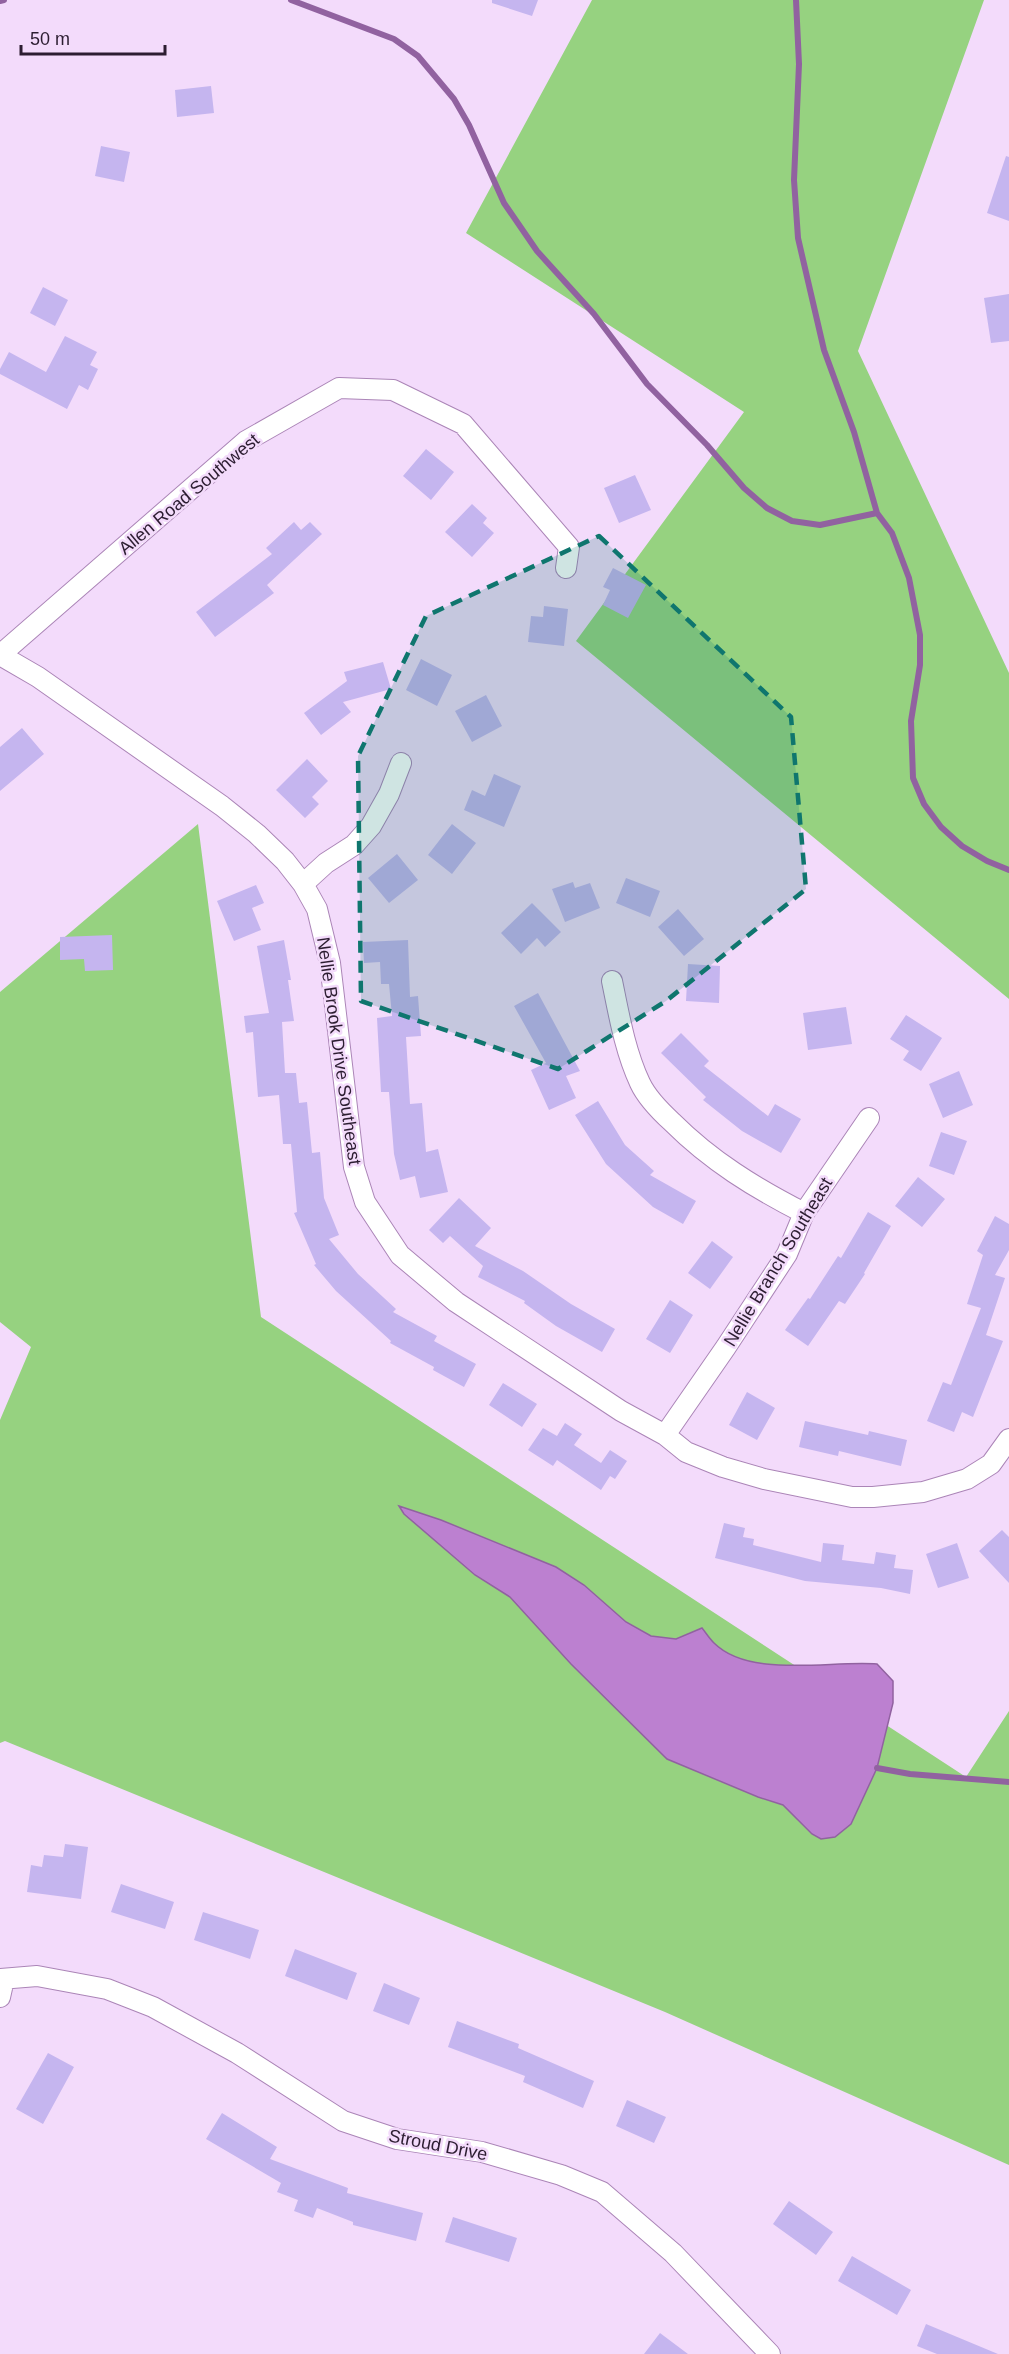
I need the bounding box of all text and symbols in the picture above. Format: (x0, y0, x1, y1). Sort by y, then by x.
scale bar (21, 18, 165, 56)
text: 50 m (30, 29, 70, 49)
street label: Allen Road Southwest (115, 429, 263, 559)
street label: Nellie Brook Drive Southeast (313, 936, 365, 1166)
street label: Nellie Branch Southeast (720, 1174, 836, 1350)
street label: Stroud Drive (387, 2126, 489, 2164)

